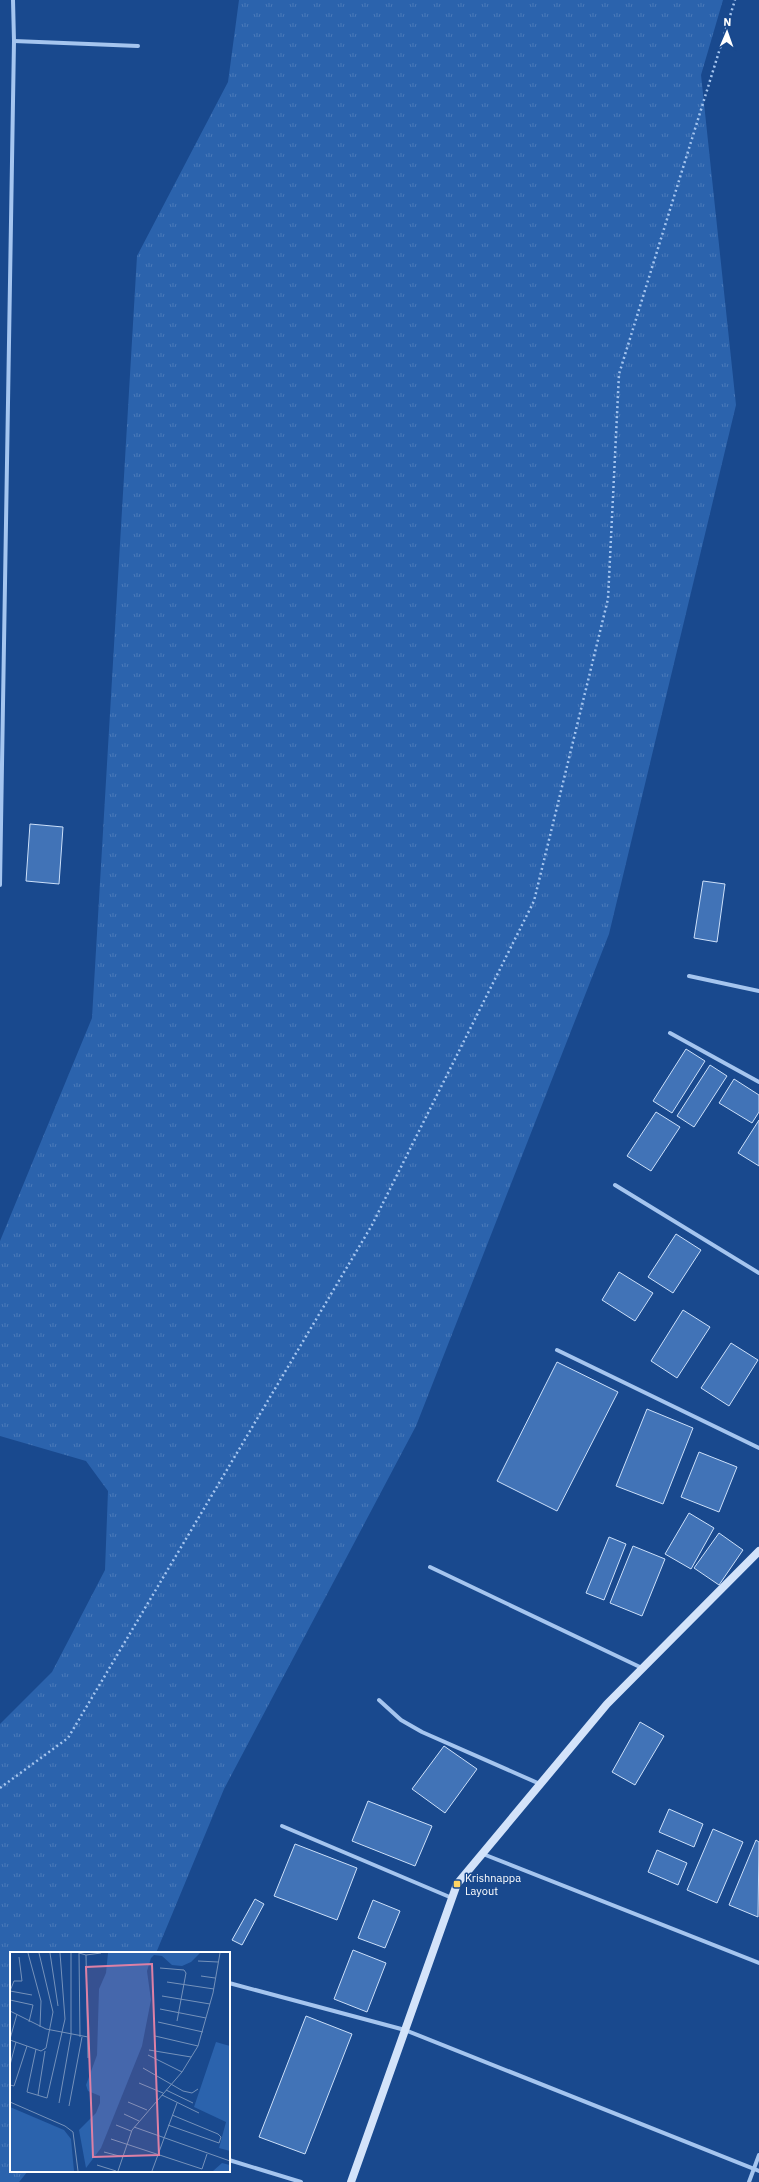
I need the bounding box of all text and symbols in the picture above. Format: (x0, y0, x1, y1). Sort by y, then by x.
north arrow (707, 12, 747, 52)
text: N (723, 15, 732, 29)
place label: Krishnappa Layout (465, 1871, 521, 1898)
marker: Krishnappa Layout (452, 1879, 462, 1889)
inset map (10, 1952, 230, 2172)

